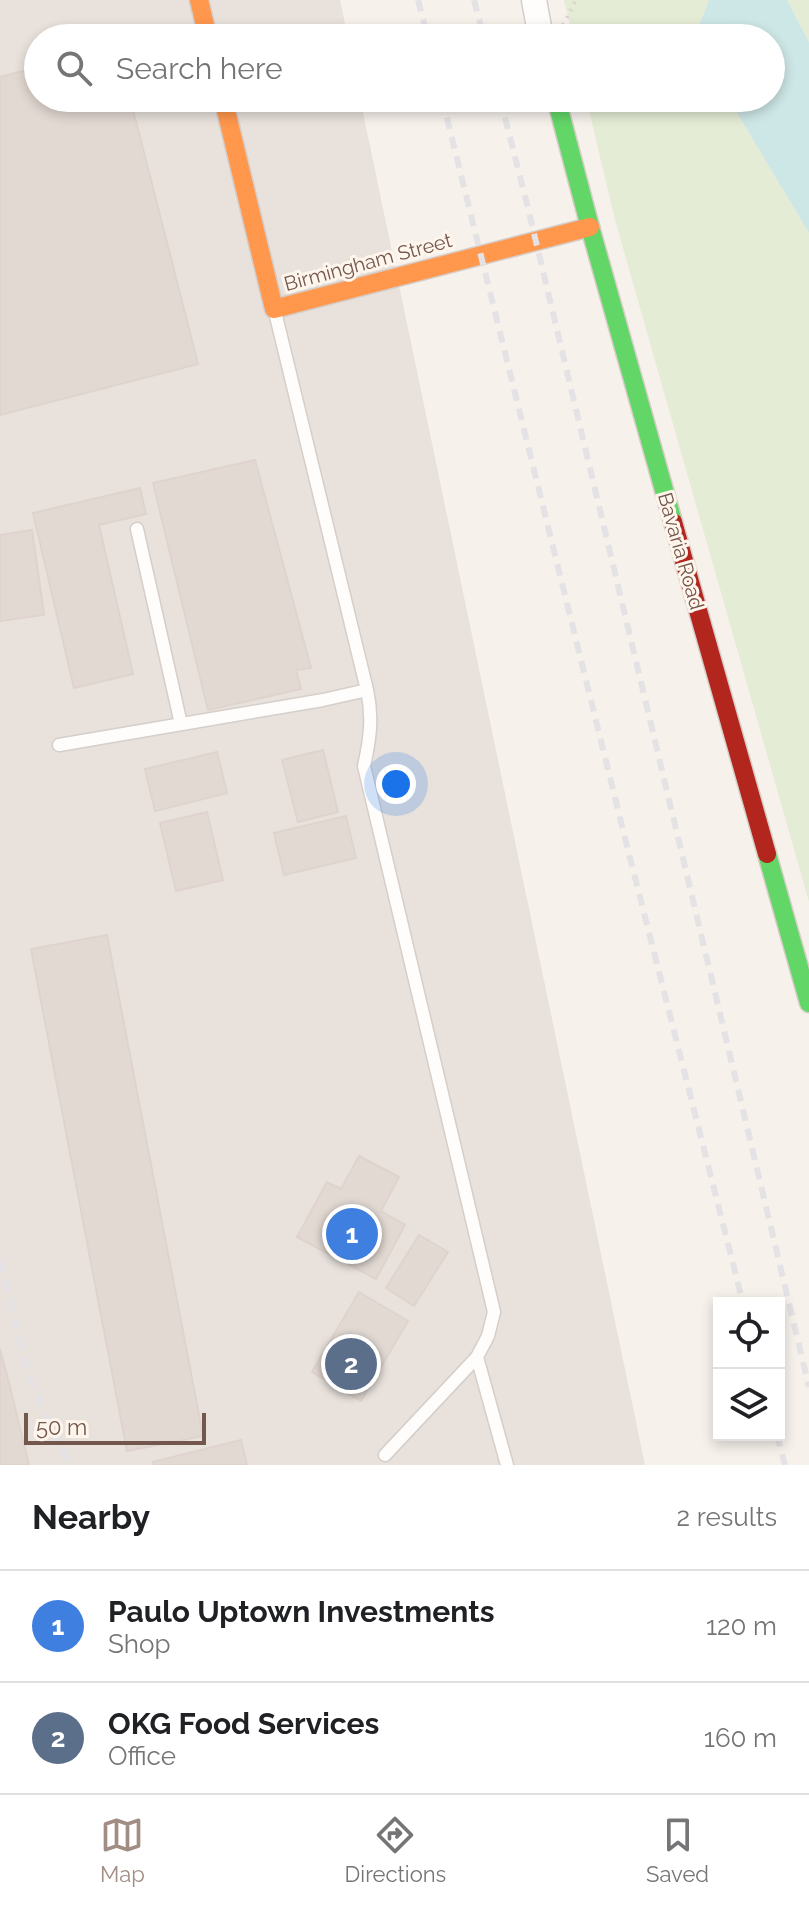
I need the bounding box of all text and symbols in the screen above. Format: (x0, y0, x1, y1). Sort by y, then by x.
search box (24, 24, 785, 112)
icon: search (52, 46, 96, 90)
text: Search here (116, 51, 283, 86)
street label: Birmingham Street (281, 228, 455, 296)
street label: Bavaria Road (653, 490, 709, 612)
your location (376, 764, 416, 804)
pin: 1 (326, 1204, 378, 1264)
map controls (713, 1297, 785, 1441)
button: locate (713, 1297, 785, 1369)
pin: 2 (325, 1334, 377, 1394)
button: layers (713, 1369, 785, 1441)
scale bar (24, 1409, 206, 1445)
text: 50 m (36, 1414, 87, 1440)
text: Nearby (32, 1497, 150, 1537)
text: 2 results (677, 1502, 777, 1532)
text: Paulo Uptown Investments (108, 1594, 495, 1629)
text: 1 (52, 1611, 64, 1641)
text: 120 m (706, 1611, 777, 1641)
text: Shop (108, 1629, 170, 1659)
text: OKG Food Services (108, 1706, 379, 1741)
text: 2 (51, 1723, 65, 1753)
text: 160 m (704, 1723, 777, 1753)
text: Office (108, 1741, 176, 1771)
tab: Map (100, 1813, 145, 1887)
tab: Directions (345, 1813, 446, 1887)
tab: Saved (646, 1813, 709, 1887)

